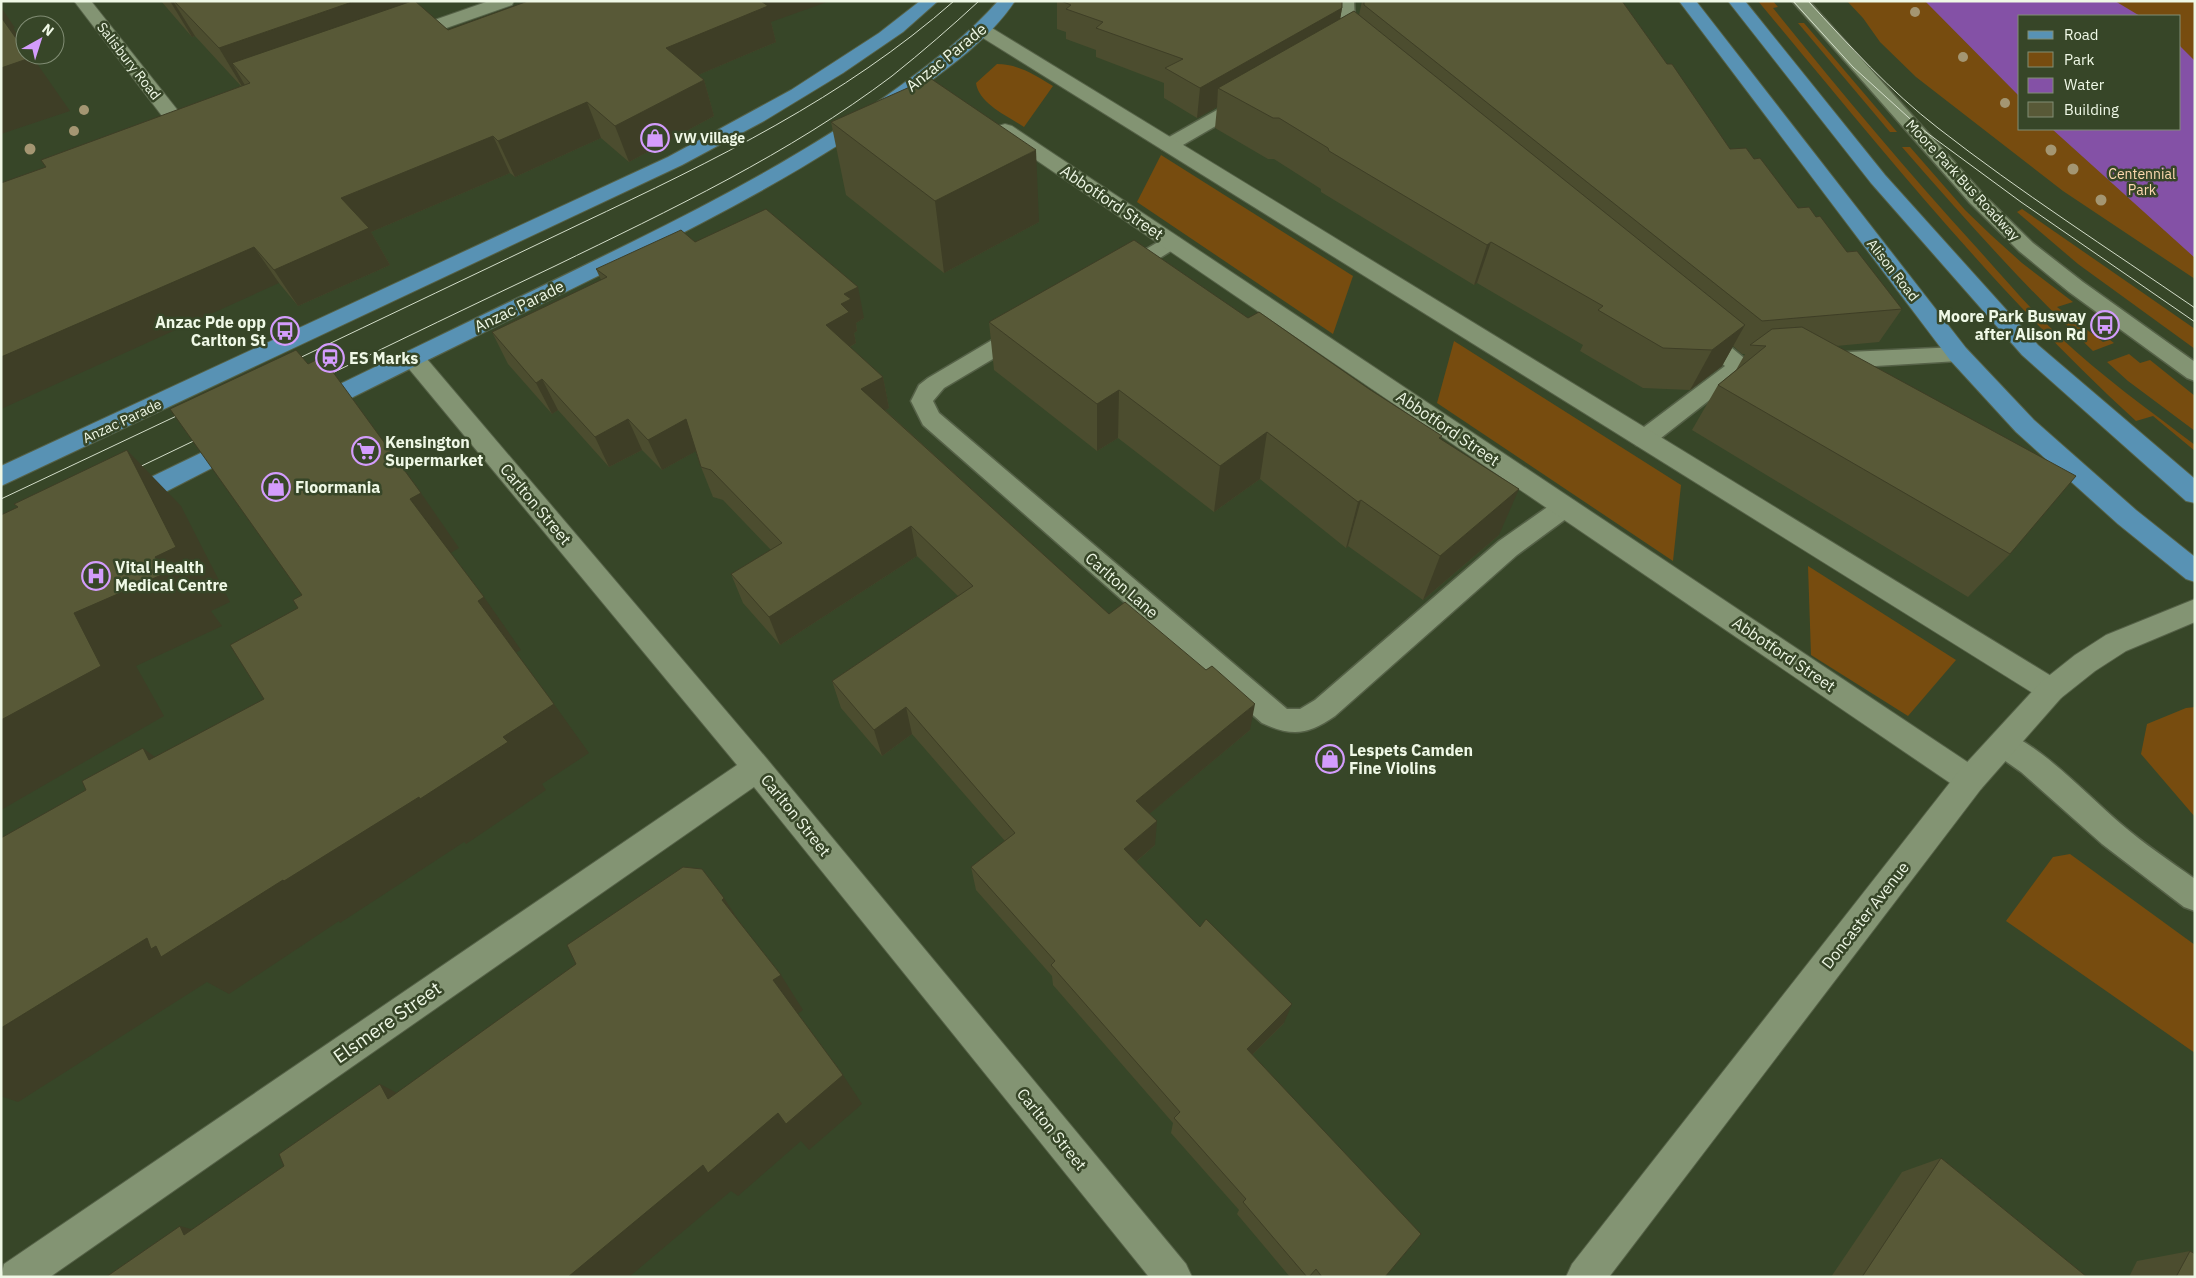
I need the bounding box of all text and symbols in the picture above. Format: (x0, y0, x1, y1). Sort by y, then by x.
north arrow (15, 15, 65, 65)
legend (2018, 15, 2181, 130)
street label: Anzac Parade (902, 18, 990, 95)
street label: Salisbury Road (93, 19, 165, 103)
text: N (39, 20, 58, 40)
text: Road (2064, 25, 2099, 44)
text: Park (2064, 50, 2094, 69)
text: Water (2064, 75, 2105, 94)
text: Building (2064, 100, 2119, 119)
street label: Moore Park Bus Roadway (1902, 116, 2024, 244)
shop icon: VW Village (640, 123, 670, 153)
place label: VW Village (674, 129, 745, 147)
street label: Abbotford Street (1057, 160, 1167, 244)
park label: Centennial Park (2108, 165, 2176, 199)
street label: Alison Road (1863, 235, 1923, 305)
street label: Anzac Parade (471, 276, 567, 336)
place label: Moore Park Busway after Alison Rd (1938, 306, 2086, 344)
bus stop icon: Moore Park Busway after Alison Rd (2090, 310, 2120, 340)
place label: Anzac Pde opp Carlton St (155, 312, 266, 350)
bus stop icon: Anzac Pde opp Carlton St (270, 316, 300, 346)
station icon: ES Marks (315, 343, 345, 373)
place label: ES Marks (349, 348, 418, 368)
street label: Abbotford Street (1393, 386, 1503, 470)
street label: Anzac Parade (79, 395, 165, 447)
place label: Kensington Supermarket (385, 432, 484, 470)
supermarket icon: Kensington Supermarket (351, 436, 381, 466)
street label: Carlton Street (496, 459, 576, 549)
shop icon: Floormania (261, 472, 291, 502)
place label: Floormania (295, 477, 380, 497)
street label: Carlton Lane (1081, 548, 1163, 622)
place label: Vital Health Medical Centre (115, 557, 228, 595)
hospital icon: Vital Health Medical Centre (81, 561, 111, 591)
street label: Abbotford Street (1729, 612, 1839, 696)
place label: Lespets Camden Fine Violins (1349, 740, 1473, 778)
shop icon: Lespets Camden Fine Violins (1315, 744, 1345, 774)
street label: Carlton Street (757, 770, 835, 860)
street label: Doncaster Avenue (1817, 857, 1913, 973)
street label: Elsmere Street (328, 976, 446, 1068)
street label: Carlton Street (1013, 1084, 1091, 1174)

